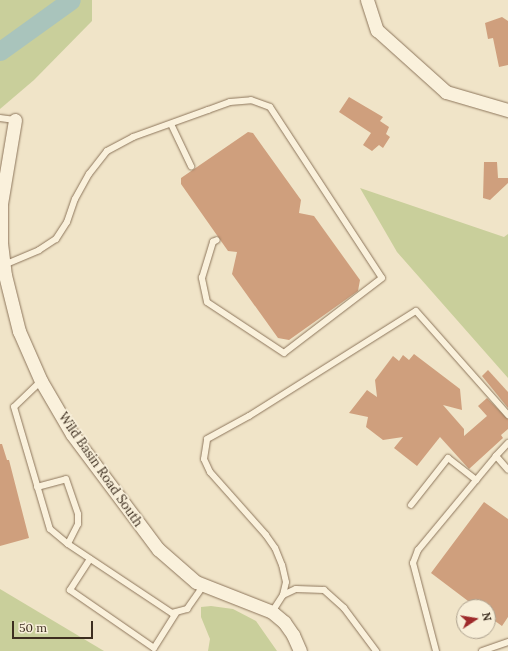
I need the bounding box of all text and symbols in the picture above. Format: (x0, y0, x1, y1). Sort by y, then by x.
street label: Wild Basin Road South (55, 410, 145, 530)
north arrow (456, 599, 496, 639)
text: N (479, 611, 494, 622)
scale bar (14, 613, 95, 639)
text: 50 m (19, 620, 47, 635)

